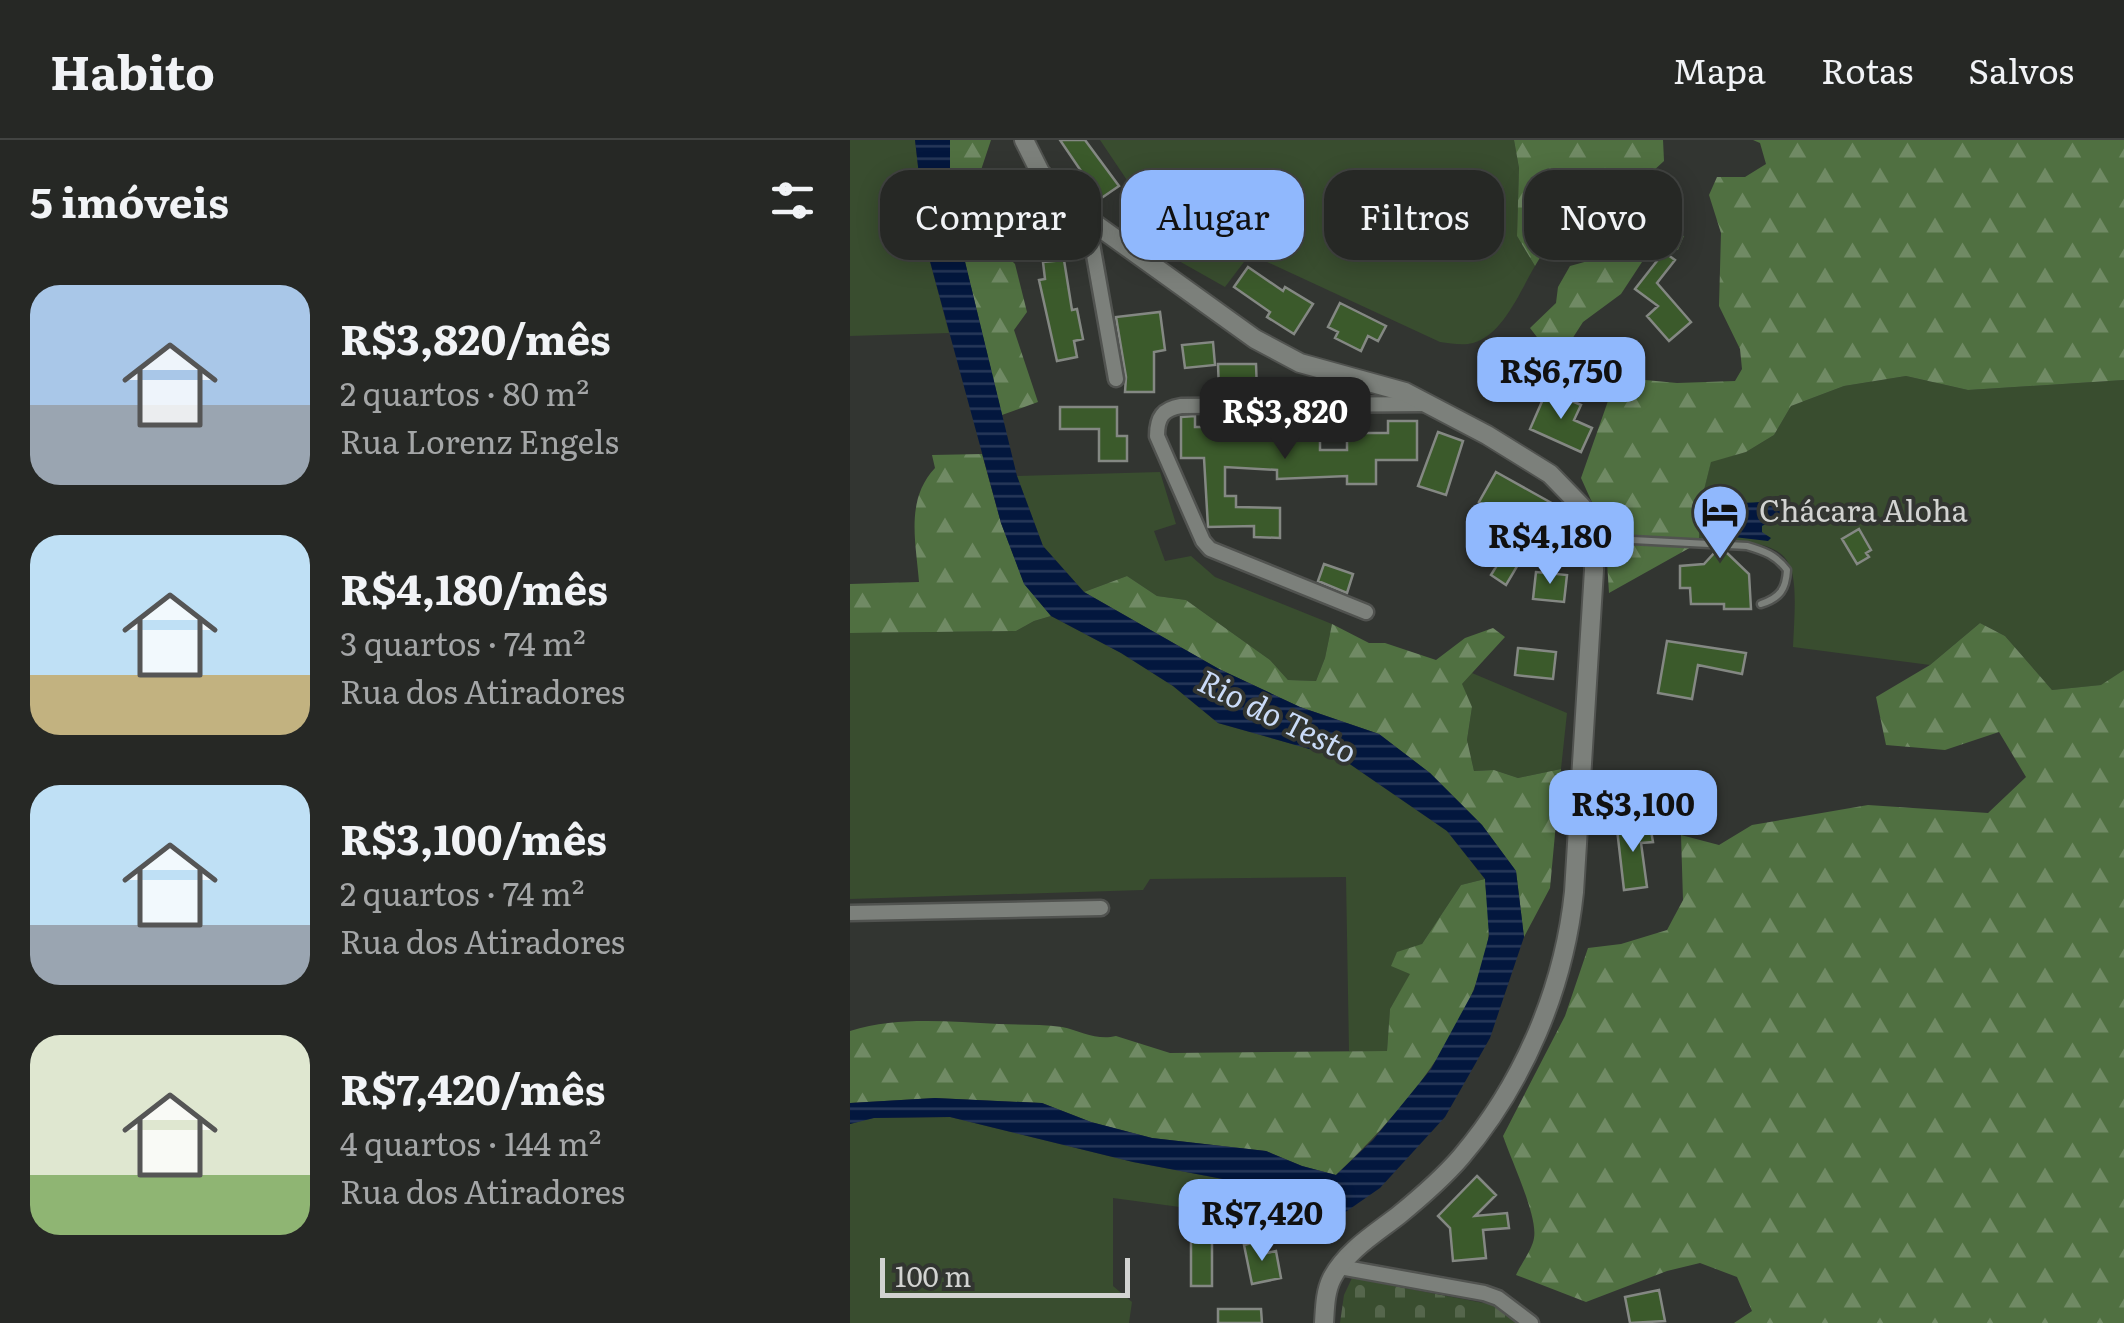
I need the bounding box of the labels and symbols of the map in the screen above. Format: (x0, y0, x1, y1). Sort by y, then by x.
pin: R$6,750 (1469, 337, 1653, 422)
pin: R$3,820 (1193, 377, 1377, 462)
hotel icon: Chácara Aloha (1690, 482, 1750, 561)
place label: Chácara Aloha (1759, 487, 1969, 531)
pin: R$4,180 (1458, 502, 1642, 587)
water label: Rio do Testo (1191, 655, 1366, 773)
pin: R$3,100 (1541, 770, 1725, 855)
pin: R$7,420 (1170, 1179, 1354, 1264)
scale bar (880, 1253, 1130, 1298)

